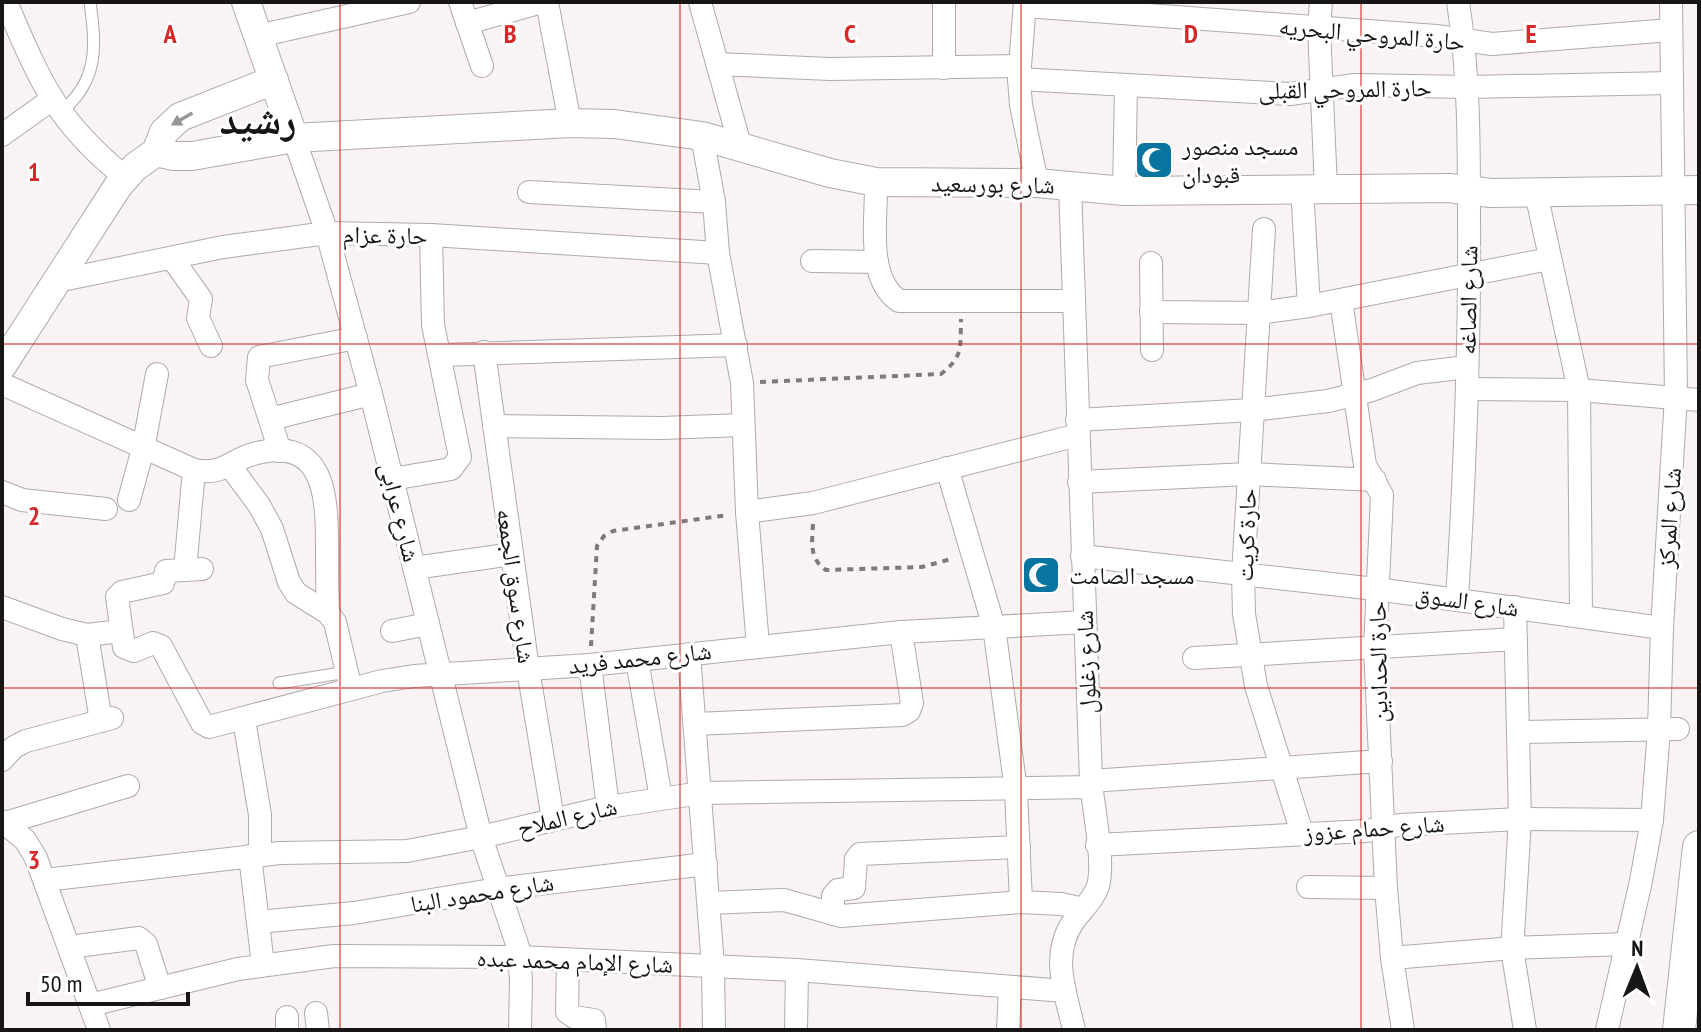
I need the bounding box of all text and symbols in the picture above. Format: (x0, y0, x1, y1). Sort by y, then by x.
street label: حارة المروحي البحريه (1277, 10, 1466, 62)
text: A (162, 17, 177, 50)
text: B (504, 17, 517, 50)
text: C (844, 17, 856, 50)
text: D (1184, 17, 1198, 50)
text: E (1525, 17, 1537, 50)
street label: حارة المروحي القبلى (1258, 72, 1432, 110)
district label: رشيد (220, 93, 296, 145)
one-way arrow (171, 112, 193, 126)
place label: مسجد منصور قبودان (1181, 131, 1298, 190)
mosque icon: مسجد منصور قبودان (1133, 139, 1175, 181)
text: 1 (28, 155, 40, 188)
street label: شارع بورسعيد (931, 167, 1055, 201)
street label: حارة عزام (342, 219, 428, 252)
street label: شارع الصاغه (1452, 245, 1484, 355)
street label: شارع عرابى (373, 459, 427, 565)
street label: شارع المركز (1650, 467, 1688, 570)
street label: حارة كريت (1229, 488, 1263, 582)
text: 2 (28, 499, 40, 532)
street label: شارع سوق الجمعه (490, 507, 542, 665)
mosque icon: مسجد الصامت (1020, 554, 1062, 596)
place label: مسجد الصامت (1069, 560, 1194, 591)
street label: شارع السوق (1413, 578, 1521, 624)
street label: حارة الحدادين (1361, 601, 1395, 723)
street label: شارع زغلول (1069, 610, 1103, 714)
street label: شارع محمد فريد (567, 635, 713, 681)
street label: شارع الملاح (514, 791, 620, 843)
street label: شارع حمام عزوز (1302, 808, 1446, 849)
text: 3 (28, 843, 40, 876)
street label: شارع محمود البنا (408, 866, 556, 920)
north arrow (1597, 928, 1677, 1008)
text: N (1631, 934, 1644, 962)
street label: شارع الإمام محمد عبده (476, 942, 674, 981)
scale bar (28, 956, 188, 1006)
text: 50 m (40, 968, 82, 999)

